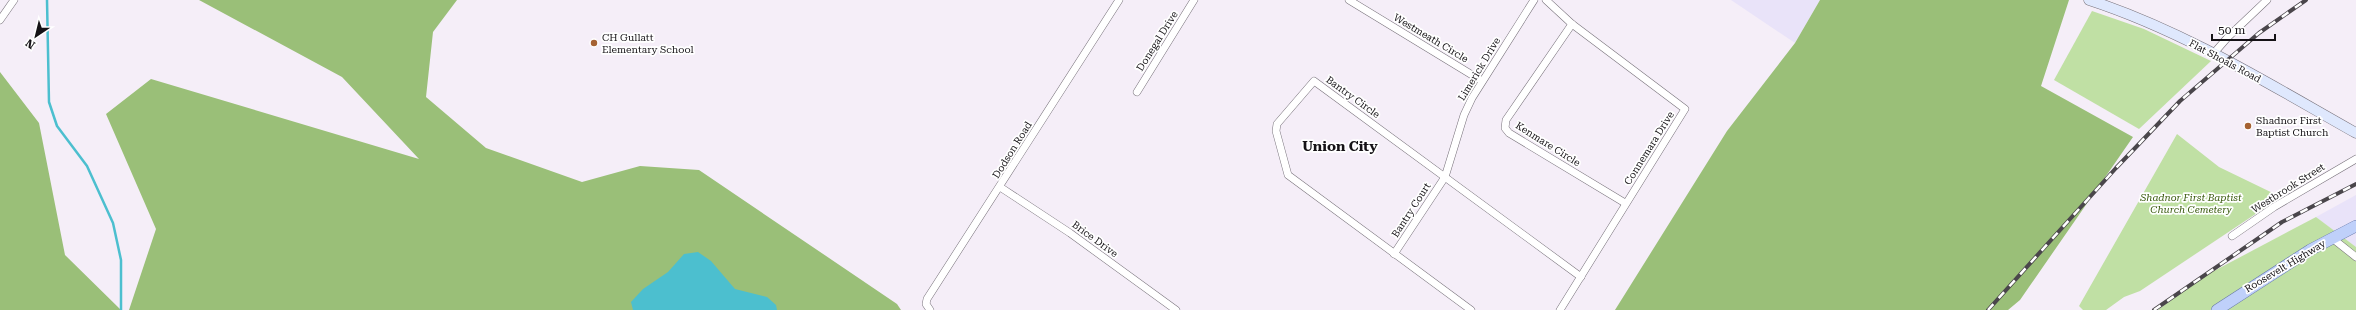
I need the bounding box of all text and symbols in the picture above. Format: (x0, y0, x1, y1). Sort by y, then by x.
street label: Donegal Drive (1134, 9, 1180, 73)
street label: Westmeath Circle (1392, 11, 1471, 65)
north arrow (16, 16, 56, 56)
scale bar (2212, 16, 2275, 42)
text: 50 m (2218, 23, 2245, 37)
place label: CH Gullatt Elementary School (602, 32, 694, 55)
street label: Limerick Drive (1456, 35, 1502, 103)
text: N (23, 36, 38, 52)
street label: Flat Shoals Road (2187, 37, 2263, 85)
marker: CH Gullatt Elementary School (589, 38, 599, 48)
street label: Bantry Circle (1324, 74, 1382, 120)
street label: Connemara Drive (1622, 109, 1676, 187)
place label: Shadnor First Baptist Church (2256, 115, 2329, 138)
street label: Dodson Road (990, 119, 1034, 180)
street label: Kenmare Circle (1514, 120, 1583, 169)
marker: Shadnor First Baptist Church (2243, 121, 2253, 131)
district label: Union City (1302, 138, 1378, 154)
street label: Westbrook Street (2249, 161, 2327, 215)
street label: Bantry Court (1389, 181, 1433, 239)
park label: Shadnor First Baptist Church Cemetery (2139, 192, 2242, 215)
street label: Brice Drive (1070, 219, 1120, 260)
street label: Roosevelt Highway (2243, 237, 2327, 294)

